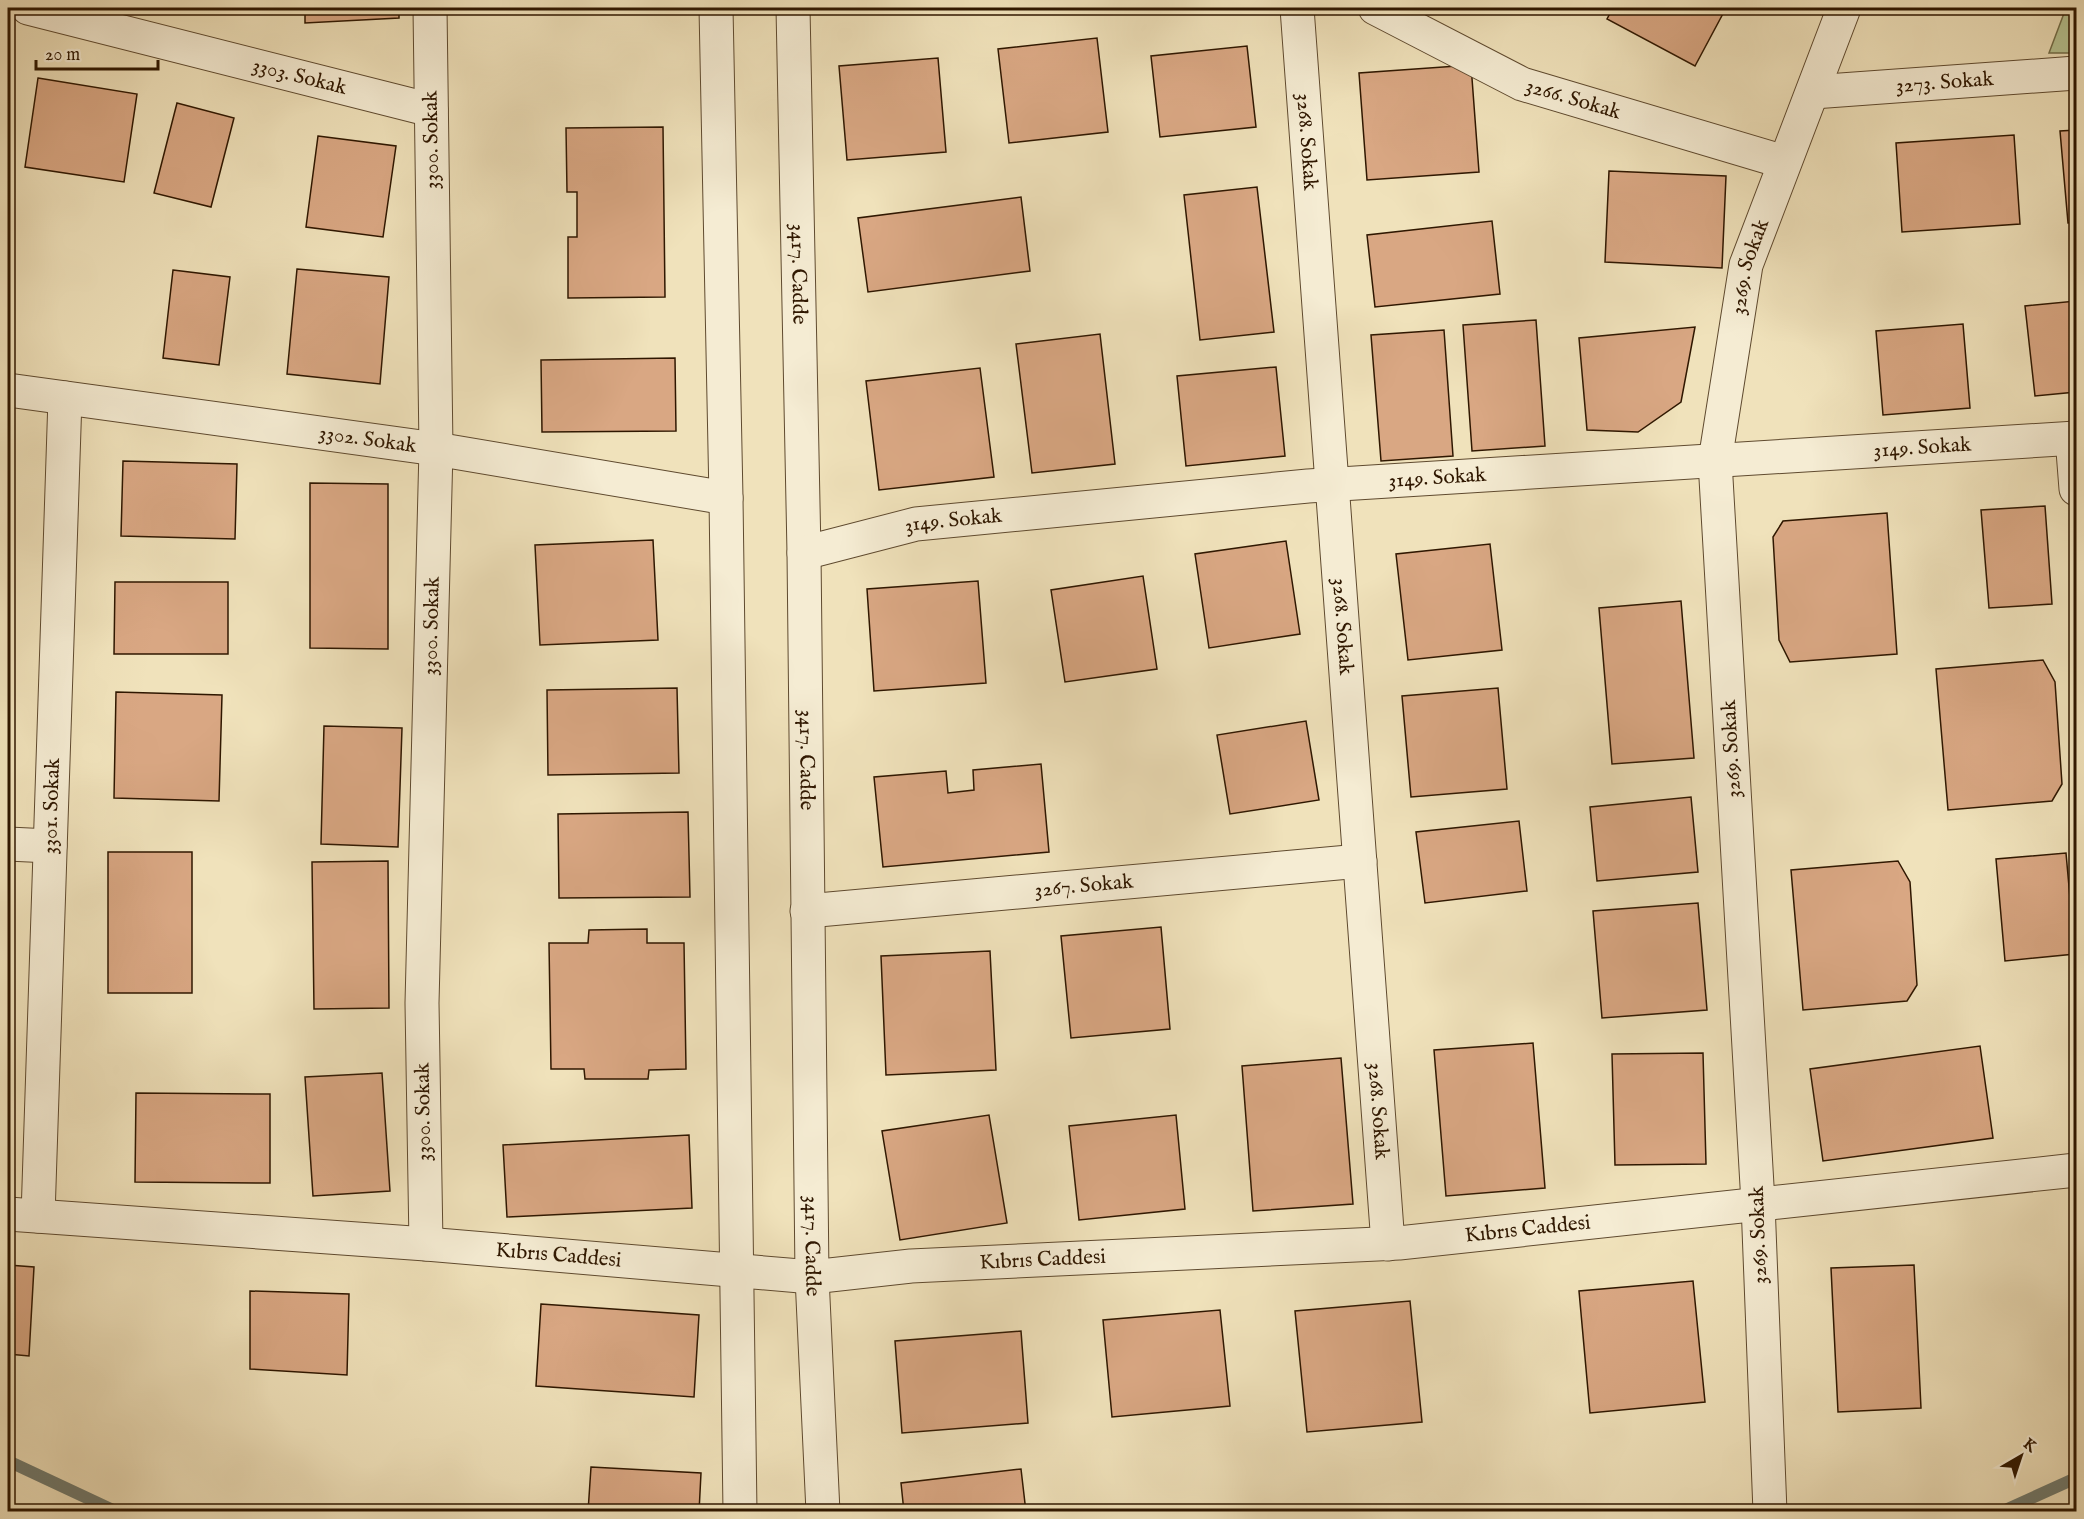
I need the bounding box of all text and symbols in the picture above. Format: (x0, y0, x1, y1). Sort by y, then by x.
scale bar (36, 33, 158, 71)
text: 20 m (45, 44, 80, 67)
street label: 3303. Sokak (249, 52, 350, 102)
street label: 3273. Sokak (1895, 65, 1995, 99)
street label: 3266. Sokak (1522, 72, 1625, 126)
street label: 3300. Sokak (418, 90, 446, 190)
street label: 3268. Sokak (1290, 92, 1324, 192)
street label: 3269. Sokak (1725, 214, 1776, 317)
street label: 3417. Cadde (784, 223, 813, 325)
street label: 3302. Sokak (317, 419, 419, 460)
street label: 3149. Sokak (1873, 431, 1973, 464)
street label: 3149. Sokak (1388, 461, 1488, 494)
street label: 3149. Sokak (901, 502, 1004, 540)
street label: 3300. Sokak (417, 576, 446, 676)
street label: 3268. Sokak (1325, 577, 1360, 677)
street label: 3269. Sokak (1716, 698, 1748, 799)
street label: 3417. Cadde (792, 709, 820, 811)
street label: 3301. Sokak (36, 757, 67, 855)
street label: 3267. Sokak (1033, 868, 1135, 904)
street label: 3268. Sokak (1361, 1061, 1395, 1161)
street label: 3300. Sokak (410, 1062, 438, 1162)
street label: 3269. Sokak (1744, 1185, 1774, 1285)
street label: 3417. Cadde (798, 1195, 826, 1297)
street label: Kıbrıs Caddesi (1463, 1209, 1592, 1249)
street label: Kıbrıs Caddesi (494, 1236, 623, 1274)
street label: Kıbrıs Caddesi (979, 1243, 1107, 1276)
north arrow (1991, 1426, 2051, 1486)
text: K (2018, 1434, 2041, 1458)

